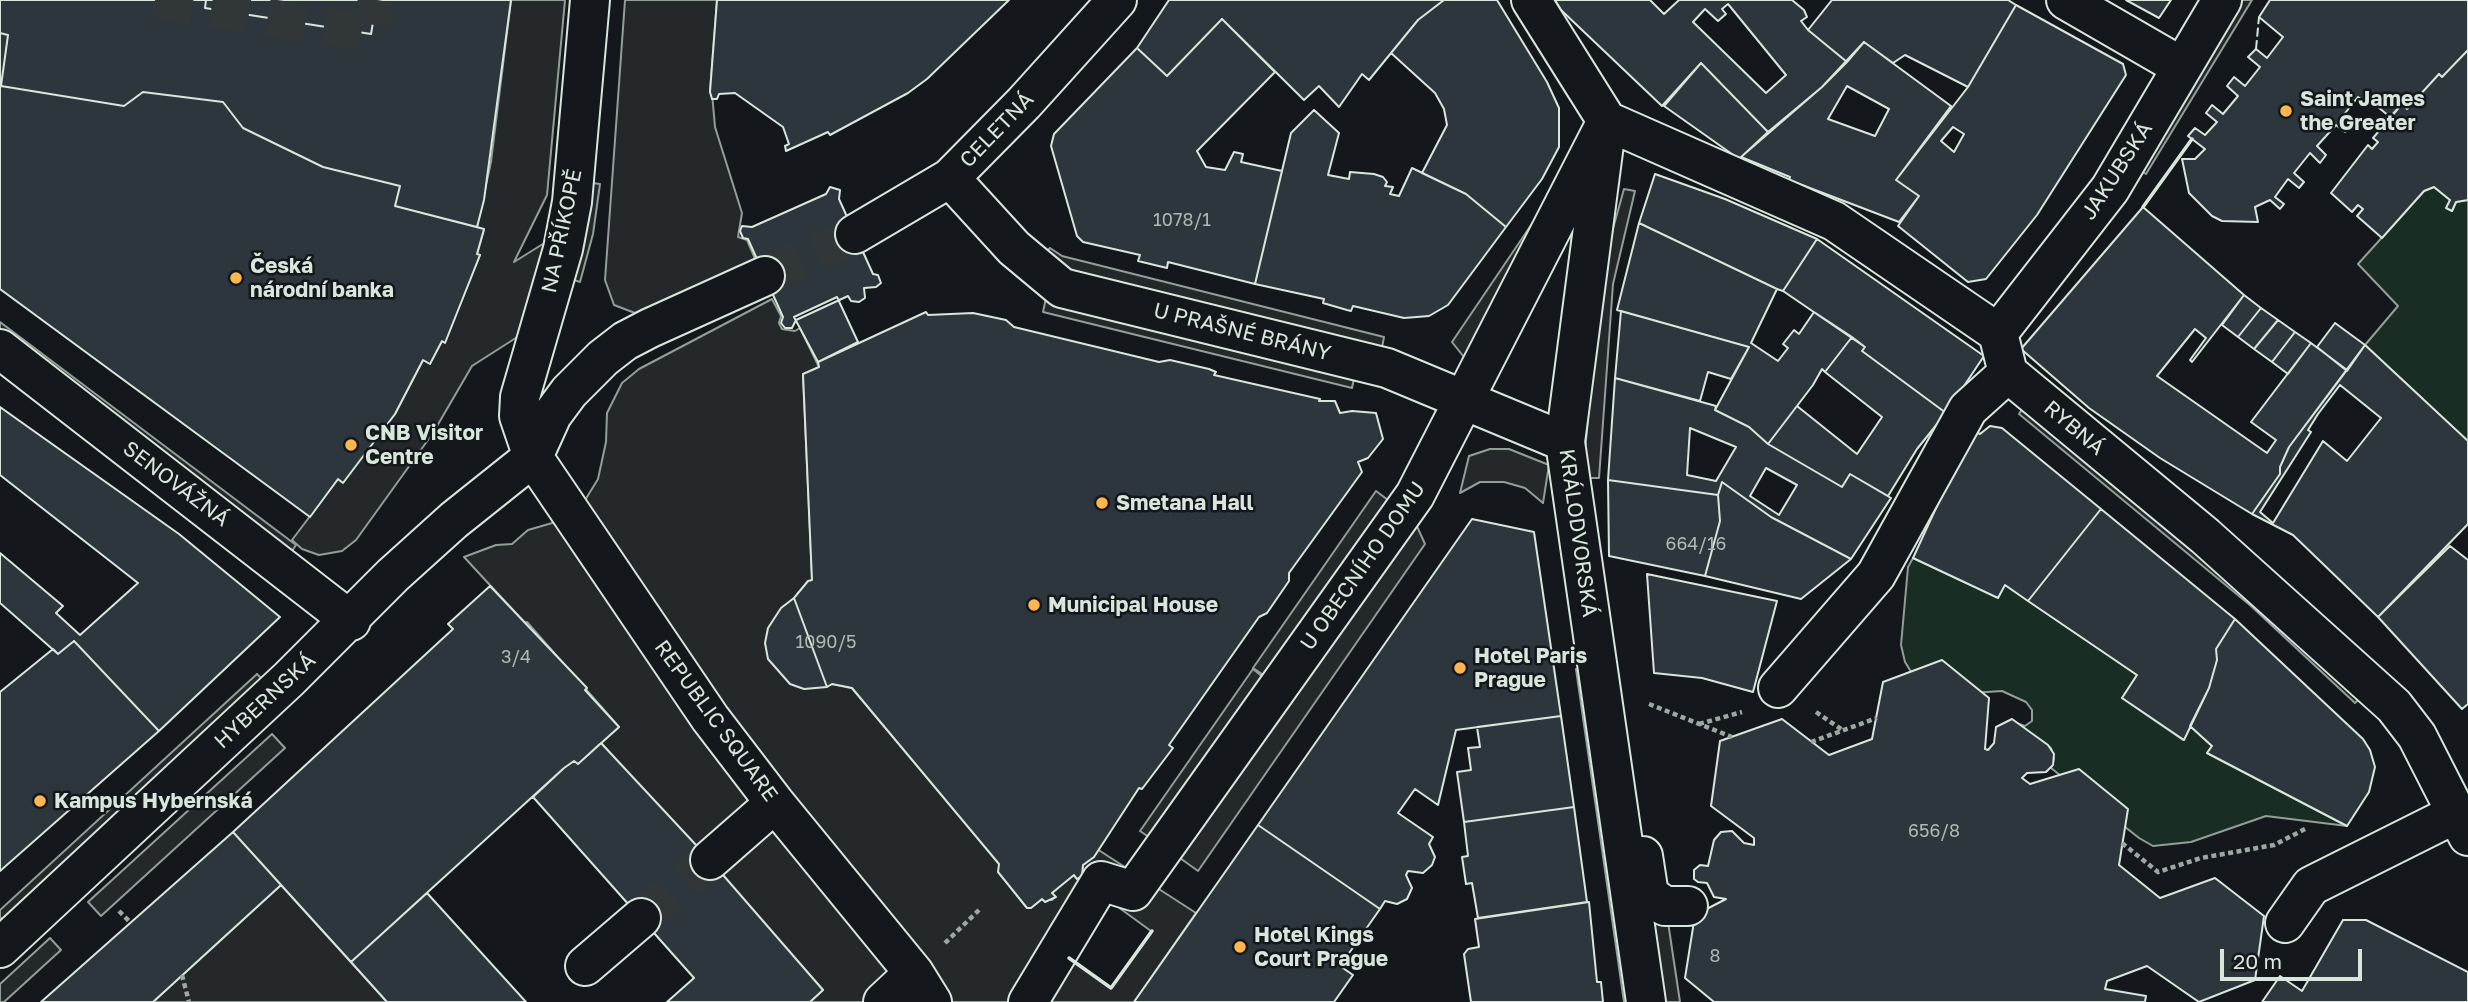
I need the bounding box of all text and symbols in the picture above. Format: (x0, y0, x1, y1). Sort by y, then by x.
place label: Saint James the Greater (2300, 86, 2425, 136)
street label: CELETNÁ (955, 87, 1039, 173)
marker: Saint James the Greater (2278, 103, 2294, 119)
street label: JAKUBSKÁ (2076, 117, 2158, 225)
street label: NA PŘÍKOPĚ (537, 167, 587, 295)
house number: 1078/1 (1153, 209, 1211, 231)
place label: Česká národní banka (250, 253, 394, 303)
marker: Česká národní banka (228, 270, 244, 286)
street label: U PRAŠNÉ BRÁNY (1151, 298, 1333, 366)
street label: RYBNÁ (2039, 395, 2109, 461)
place label: CNB Visitor Centre (365, 420, 483, 470)
street label: SENOVÁŽNÁ (118, 436, 234, 532)
marker: CNB Visitor Centre (343, 437, 359, 453)
street label: KRÁLODVORSKÁ (1554, 447, 1602, 619)
street label: U OBECNÍHO DOMU (1295, 477, 1431, 655)
place label: Smetana Hall (1116, 490, 1254, 516)
marker: Smetana Hall (1094, 495, 1110, 511)
house number: 664/16 (1665, 533, 1727, 555)
place label: Municipal House (1048, 592, 1218, 618)
marker: Municipal House (1026, 597, 1042, 613)
house number: 1090/5 (795, 631, 857, 653)
street label: REPUBLIC SQUARE (649, 635, 783, 807)
place label: Hotel Paris Prague (1474, 643, 1587, 693)
house number: 3/4 (501, 646, 531, 668)
street label: HYBERNSKÁ (209, 648, 321, 754)
marker: Hotel Paris Prague (1452, 660, 1468, 676)
place label: Kampus Hybernská (54, 788, 253, 814)
marker: Kampus Hybernská (32, 793, 48, 809)
house number: 656/8 (1908, 820, 1960, 842)
place label: Hotel Kings Court Prague (1254, 922, 1388, 972)
scale bar (2223, 936, 2365, 980)
marker: Hotel Kings Court Prague (1232, 939, 1248, 955)
house number: 8 (1710, 945, 1720, 967)
text: 20 m (2233, 948, 2282, 974)

